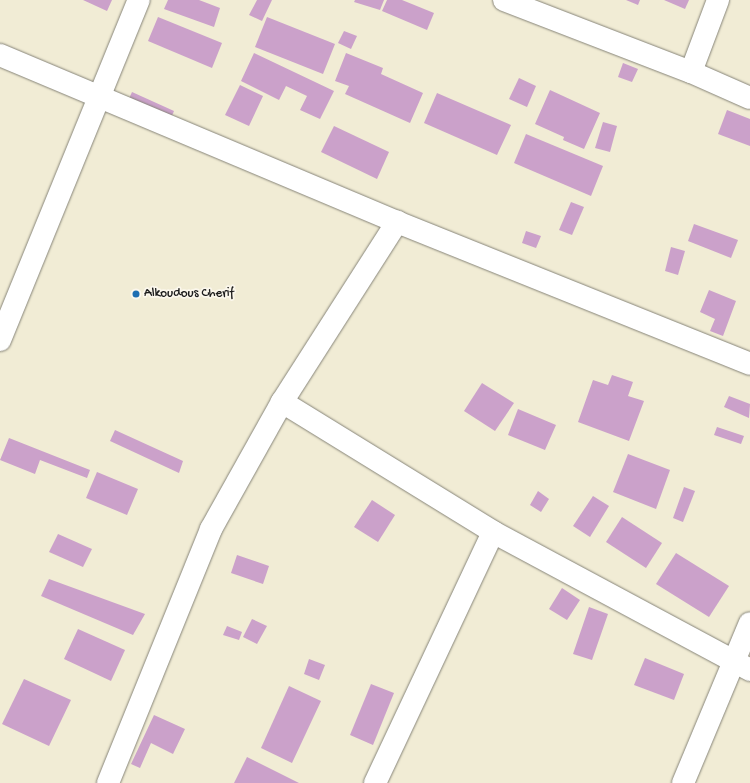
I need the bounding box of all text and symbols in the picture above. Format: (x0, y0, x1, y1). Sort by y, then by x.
place label: Alkoudous Cherif (144, 286, 234, 302)
marker: Alkoudous Cherif (131, 289, 141, 299)

